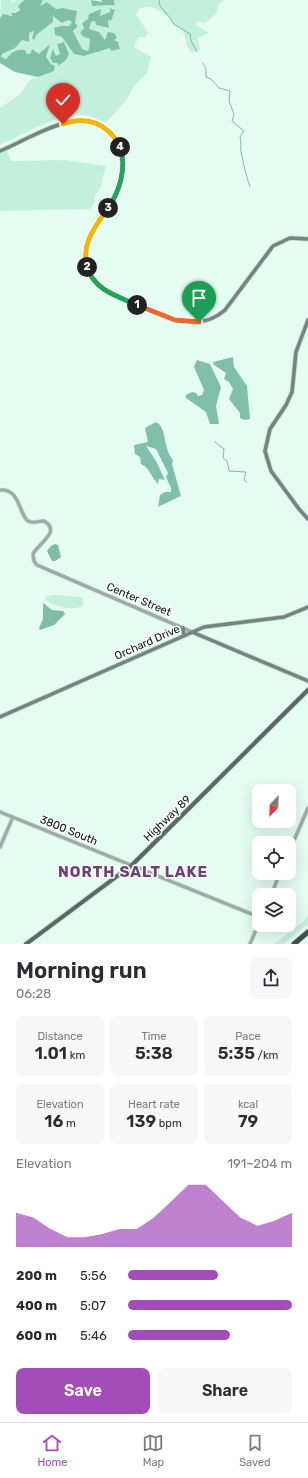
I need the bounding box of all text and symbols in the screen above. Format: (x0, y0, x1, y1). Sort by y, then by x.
pin (46, 83, 80, 124)
icon: check (52, 89, 74, 111)
pin: 4 (110, 137, 130, 157)
text: 4 (116, 140, 124, 153)
pin: 3 (98, 198, 118, 218)
text: 3 (104, 201, 112, 214)
pin: 2 (77, 257, 97, 277)
text: 2 (83, 260, 91, 273)
pin (182, 281, 216, 322)
icon: arrive (188, 287, 210, 309)
pin: 1 (127, 295, 147, 315)
text: 1 (134, 298, 140, 311)
street label: Center Street (105, 580, 174, 619)
street label: Orchard Drive (113, 622, 182, 663)
north arrow (252, 784, 296, 828)
map controls (252, 784, 296, 932)
street label: Highway 89 (141, 793, 194, 844)
street label: 3800 South (38, 813, 100, 848)
button: locate (252, 836, 296, 880)
district label: NORTH SALT LAKE (58, 863, 208, 881)
button: layers (252, 888, 296, 932)
text: Morning run (16, 957, 147, 984)
button: share (250, 957, 292, 999)
text: 06:28 (16, 986, 51, 1001)
text: Distance (37, 1030, 83, 1043)
text: Time (142, 1030, 166, 1043)
text: Pace (235, 1030, 261, 1043)
text: 1.01 (35, 1043, 67, 1063)
text: 5:38 (135, 1043, 173, 1063)
text: 5:35 (218, 1043, 255, 1063)
text: km (67, 1049, 85, 1062)
text: /km (255, 1049, 278, 1062)
text: Elevation (36, 1098, 84, 1111)
text: Heart rate (128, 1098, 180, 1111)
text: kcal (238, 1098, 258, 1111)
text: 16 (44, 1111, 63, 1131)
text: 139 (126, 1111, 156, 1131)
text: 79 (238, 1111, 258, 1131)
text: m (63, 1117, 76, 1130)
text: bpm (156, 1117, 182, 1130)
text: Elevation (16, 1156, 72, 1171)
text: 191–204 m (228, 1156, 292, 1171)
text: 200 m (16, 1268, 57, 1283)
text: 5:56 (80, 1268, 107, 1283)
text: 400 m (16, 1298, 57, 1313)
text: 5:07 (80, 1298, 106, 1313)
text: 600 m (16, 1328, 57, 1343)
text: 5:46 (80, 1328, 107, 1343)
button: Save (16, 1368, 150, 1414)
button: Share (158, 1368, 292, 1414)
tab: Home (37, 1432, 68, 1469)
tab: Map (142, 1432, 164, 1469)
tab: Saved (239, 1432, 271, 1469)

